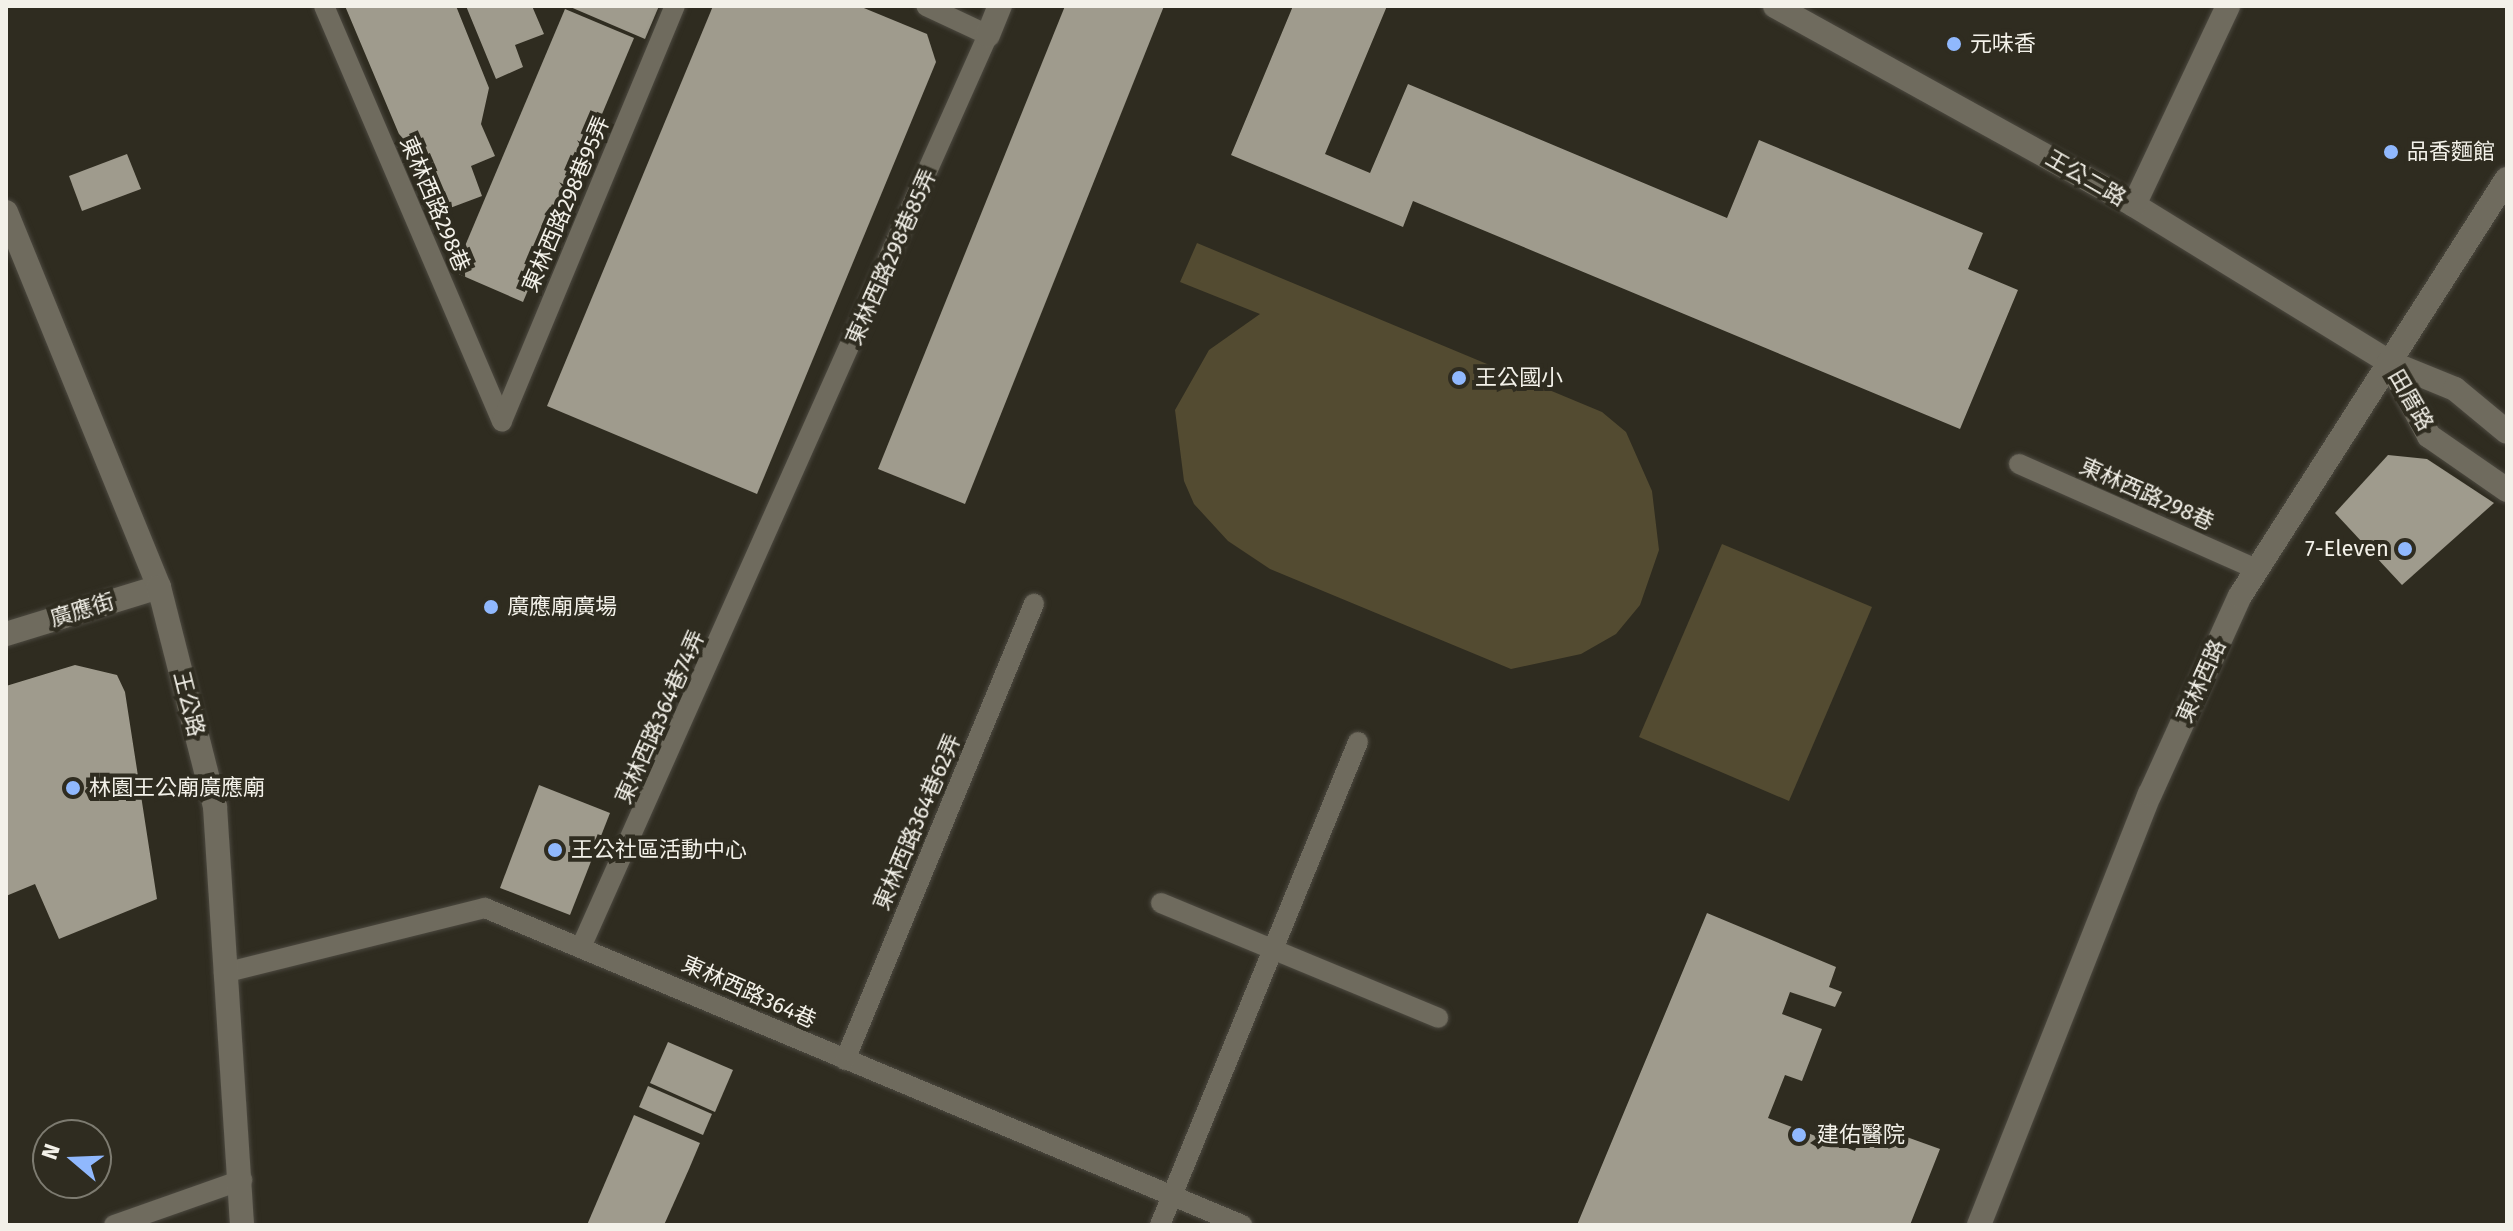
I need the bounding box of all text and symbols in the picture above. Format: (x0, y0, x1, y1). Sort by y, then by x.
place label: 元味香 (1970, 31, 2036, 57)
marker: 元味香 (1945, 35, 1963, 53)
street label: 東林西路298巷95弄 (517, 112, 615, 296)
street label: 東林西路298巷 (395, 132, 475, 276)
place label: 品香麵館 (2407, 139, 2495, 165)
marker: 品香麵館 (2382, 143, 2400, 161)
street label: 王公二路 (2041, 145, 2131, 211)
street label: 東林西路298巷85弄 (840, 165, 942, 349)
place label: 王公國小 (1475, 365, 1563, 391)
street label: 田厝路 (2383, 365, 2439, 435)
marker: 王公國小 (1450, 369, 1468, 387)
street label: 東林西路298巷 (2076, 453, 2218, 535)
place label: 7-Eleven (2305, 536, 2389, 562)
marker: 7-Eleven (2396, 540, 2414, 558)
street label: 廣應街 (47, 588, 117, 632)
place label: 廣應廟廣場 (507, 594, 617, 620)
marker: 廣應廟廣場 (482, 598, 500, 616)
street label: 東林西路364巷74弄 (610, 626, 710, 808)
street label: 東林西路 (2171, 635, 2231, 727)
street label: 王公路 (168, 669, 210, 739)
street label: 東林西路364巷62弄 (868, 730, 966, 914)
place label: 林園王公廟廣應廟 (89, 775, 265, 801)
marker: 林園王公廟廣應廟 (64, 779, 82, 797)
place label: 王公社區活動中心 (571, 837, 747, 863)
marker: 王公社區活動中心 (546, 841, 564, 859)
street label: 東林西路364巷 (678, 951, 820, 1033)
north arrow (32, 1119, 112, 1199)
place label: 建佑醫院 (1817, 1122, 1905, 1148)
marker: 建佑醫院 (1788, 1124, 1810, 1146)
text: N (36, 1140, 66, 1163)

